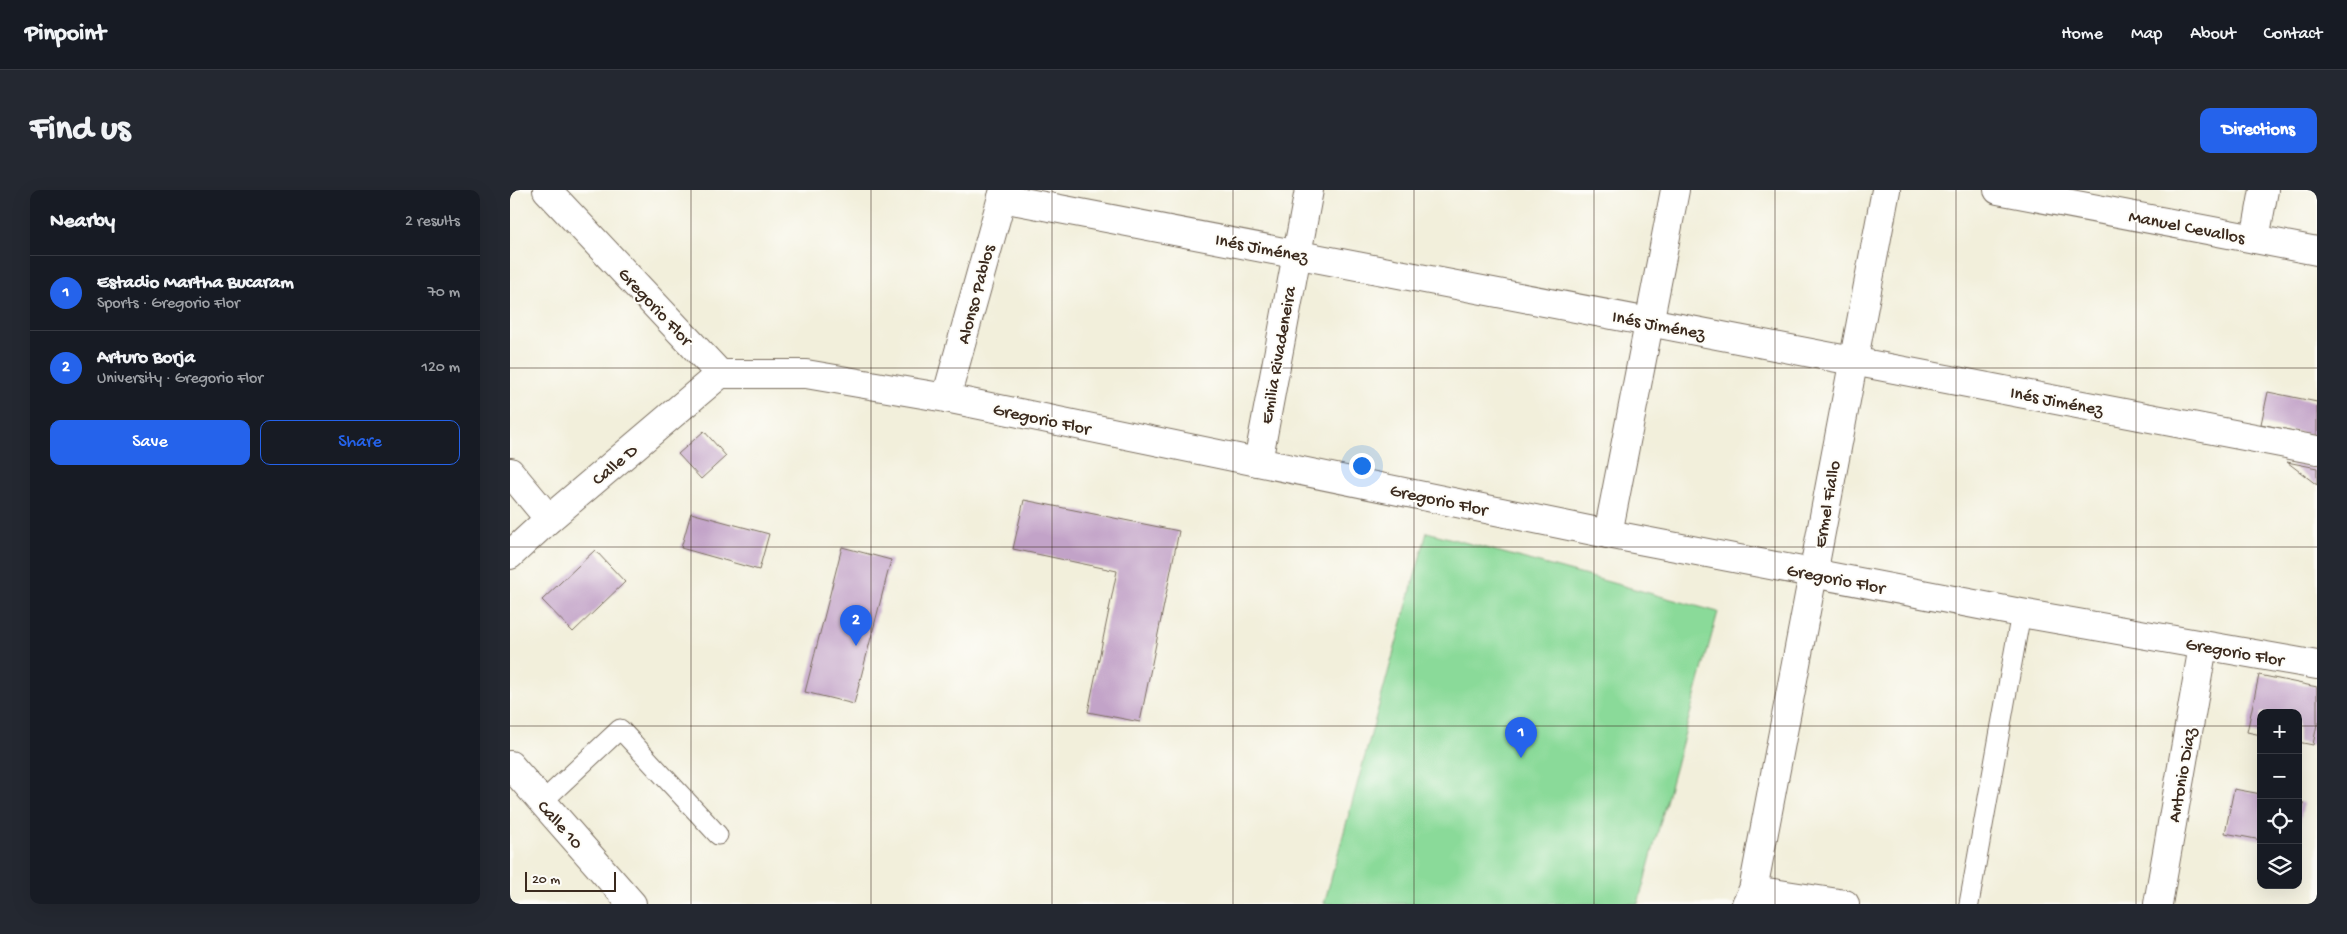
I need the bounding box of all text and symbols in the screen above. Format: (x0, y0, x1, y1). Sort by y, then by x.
text: Pinpoint (25, 20, 106, 49)
text: Home (2061, 24, 2103, 45)
text: Map (2131, 24, 2162, 45)
text: About (2190, 24, 2236, 45)
text: Contact (2264, 24, 2322, 45)
button: Directions (2200, 108, 2317, 153)
text: Find us (30, 110, 130, 151)
street label: Manuel Cevallos (2127, 207, 2248, 250)
text: Nearby (50, 210, 115, 235)
text: 2 results (405, 213, 460, 232)
street label: Inés Jiménez (1213, 230, 1311, 269)
street label: Alonso Pablos (954, 241, 1001, 347)
street label: Gregorio Flor (613, 264, 697, 352)
text: Estadio Martha Bucaram (97, 272, 294, 295)
text: 1 (63, 284, 69, 303)
text: 70 m (427, 284, 460, 303)
street label: Emilia Rivadeneira (1257, 284, 1302, 426)
text: Sports · Gregorio Flor (97, 295, 240, 314)
street label: Inés Jiménez (1610, 307, 1708, 346)
text: Arturo Borja (97, 347, 195, 370)
text: 2 (62, 359, 70, 378)
text: 120 m (421, 359, 460, 378)
text: University · Gregorio Flor (97, 370, 263, 389)
street label: Inés Jiménez (2008, 383, 2106, 422)
street label: Gregorio Flor (991, 400, 1094, 441)
button: Save (50, 420, 250, 465)
button: Share (260, 420, 460, 465)
street label: Calle D (589, 441, 643, 491)
your location (1349, 453, 1375, 479)
street label: Ermel Fiallo (1810, 459, 1846, 550)
street label: Gregorio Flor (1388, 481, 1491, 522)
street label: Gregorio Flor (1785, 561, 1888, 601)
pin: 2 (840, 605, 872, 646)
street label: Gregorio Flor (2184, 634, 2287, 673)
map controls (2257, 709, 2302, 889)
button: + (2257, 709, 2302, 754)
pin: 1 (1505, 717, 1537, 758)
street label: Antonio Diaz (2165, 726, 2202, 824)
button: − (2257, 754, 2302, 799)
street label: Calle 10 (532, 797, 587, 855)
button: locate (2257, 799, 2302, 844)
button: layers (2257, 844, 2302, 889)
scale bar (525, 869, 616, 892)
text: 20 m (532, 872, 560, 889)

